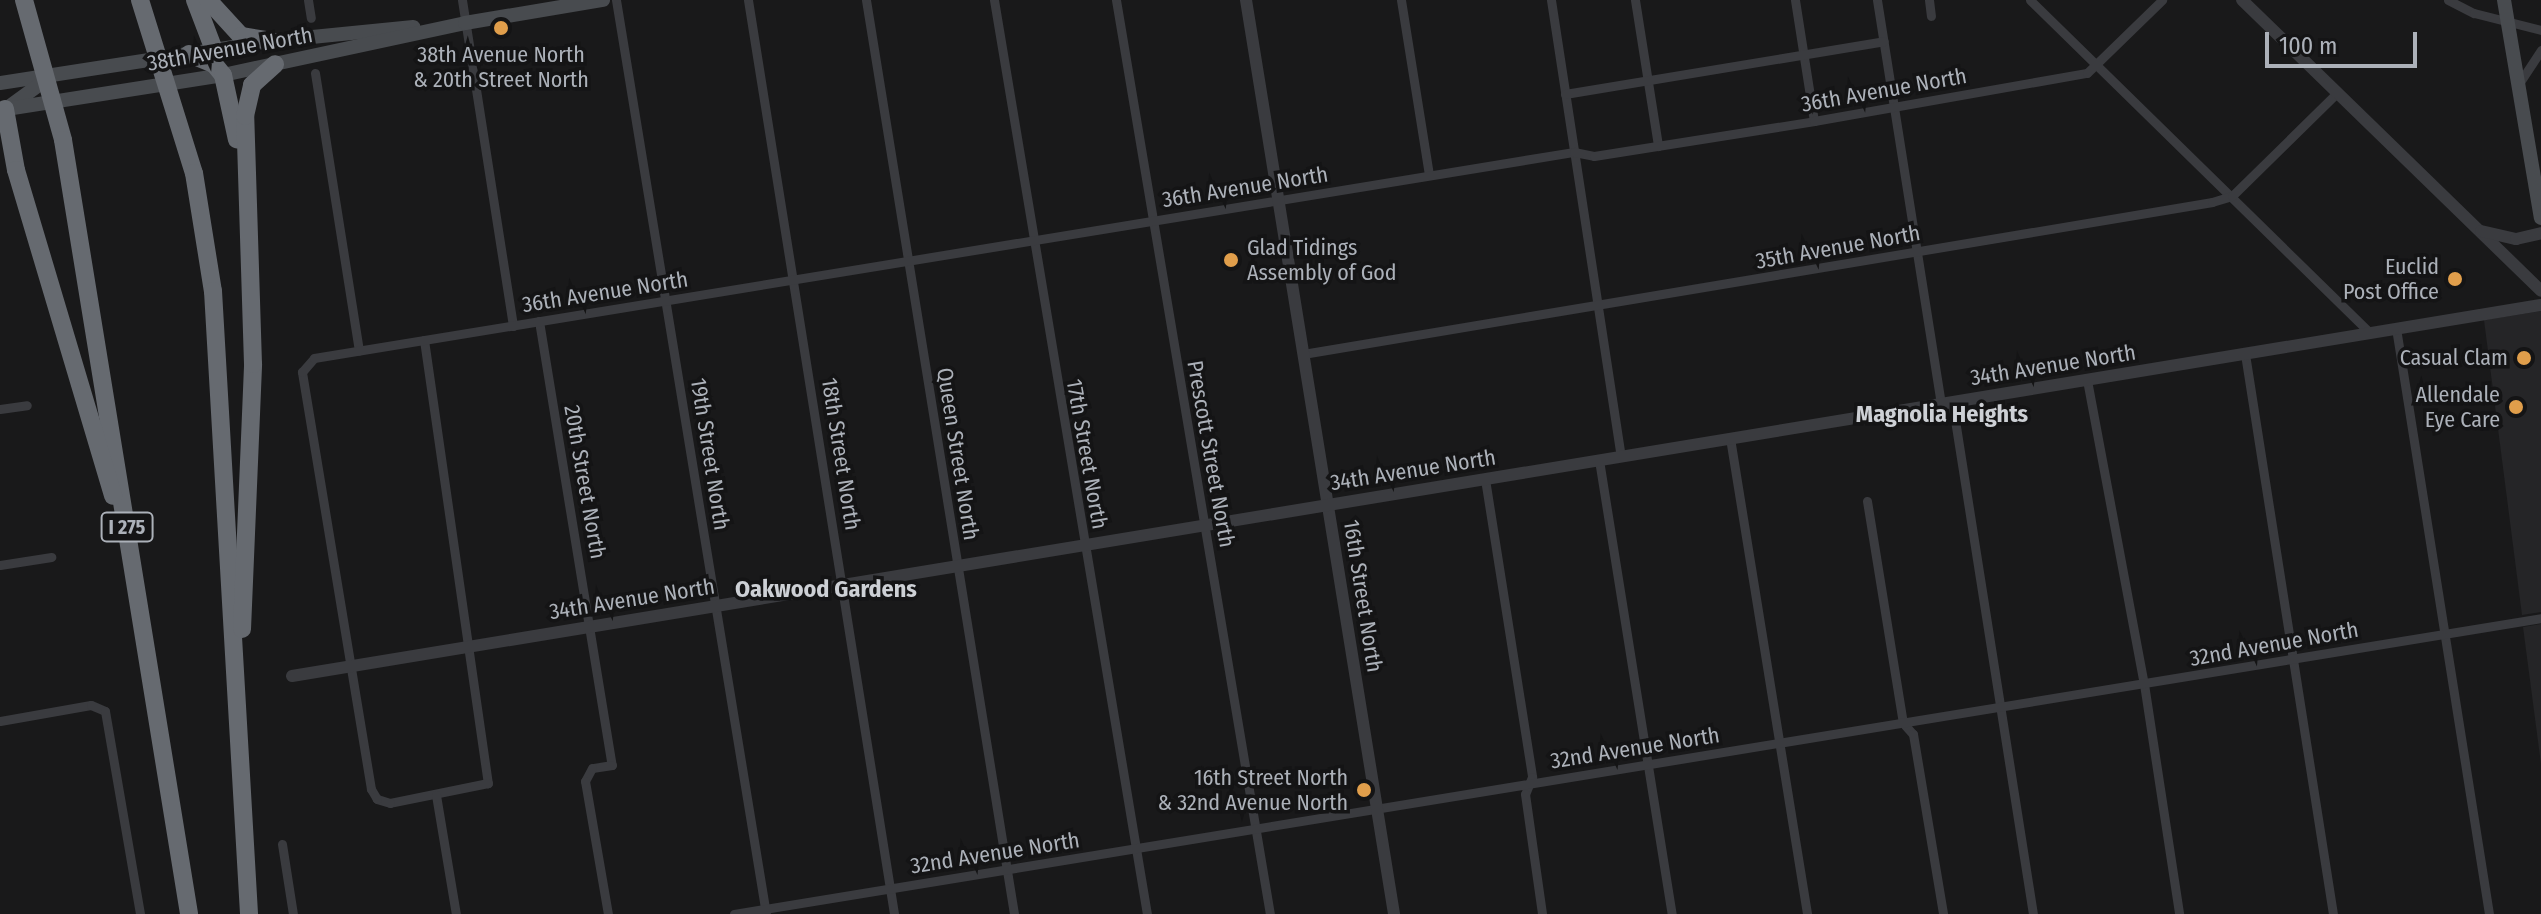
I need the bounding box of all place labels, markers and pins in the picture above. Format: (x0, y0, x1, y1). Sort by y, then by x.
marker: 38th Avenue North & 20th Street North (492, 19, 510, 37)
place label: 38th Avenue North & 20th Street North (413, 41, 589, 92)
place label: Glad Tidings Assembly of God (1247, 234, 1397, 286)
marker: Glad Tidings Assembly of God (1222, 251, 1240, 269)
place label: Euclid Post Office (2343, 253, 2439, 304)
marker: Euclid Post Office (2446, 270, 2464, 288)
place label: Casual Clam (2400, 345, 2508, 371)
marker: Casual Clam (2515, 349, 2533, 367)
place label: Allendale Eye Care (2416, 381, 2500, 432)
marker: Allendale Eye Care (2507, 398, 2525, 416)
place label: 16th Street North & 32nd Avenue North (1158, 764, 1348, 816)
marker: 16th Street North & 32nd Avenue North (1355, 781, 1373, 799)

